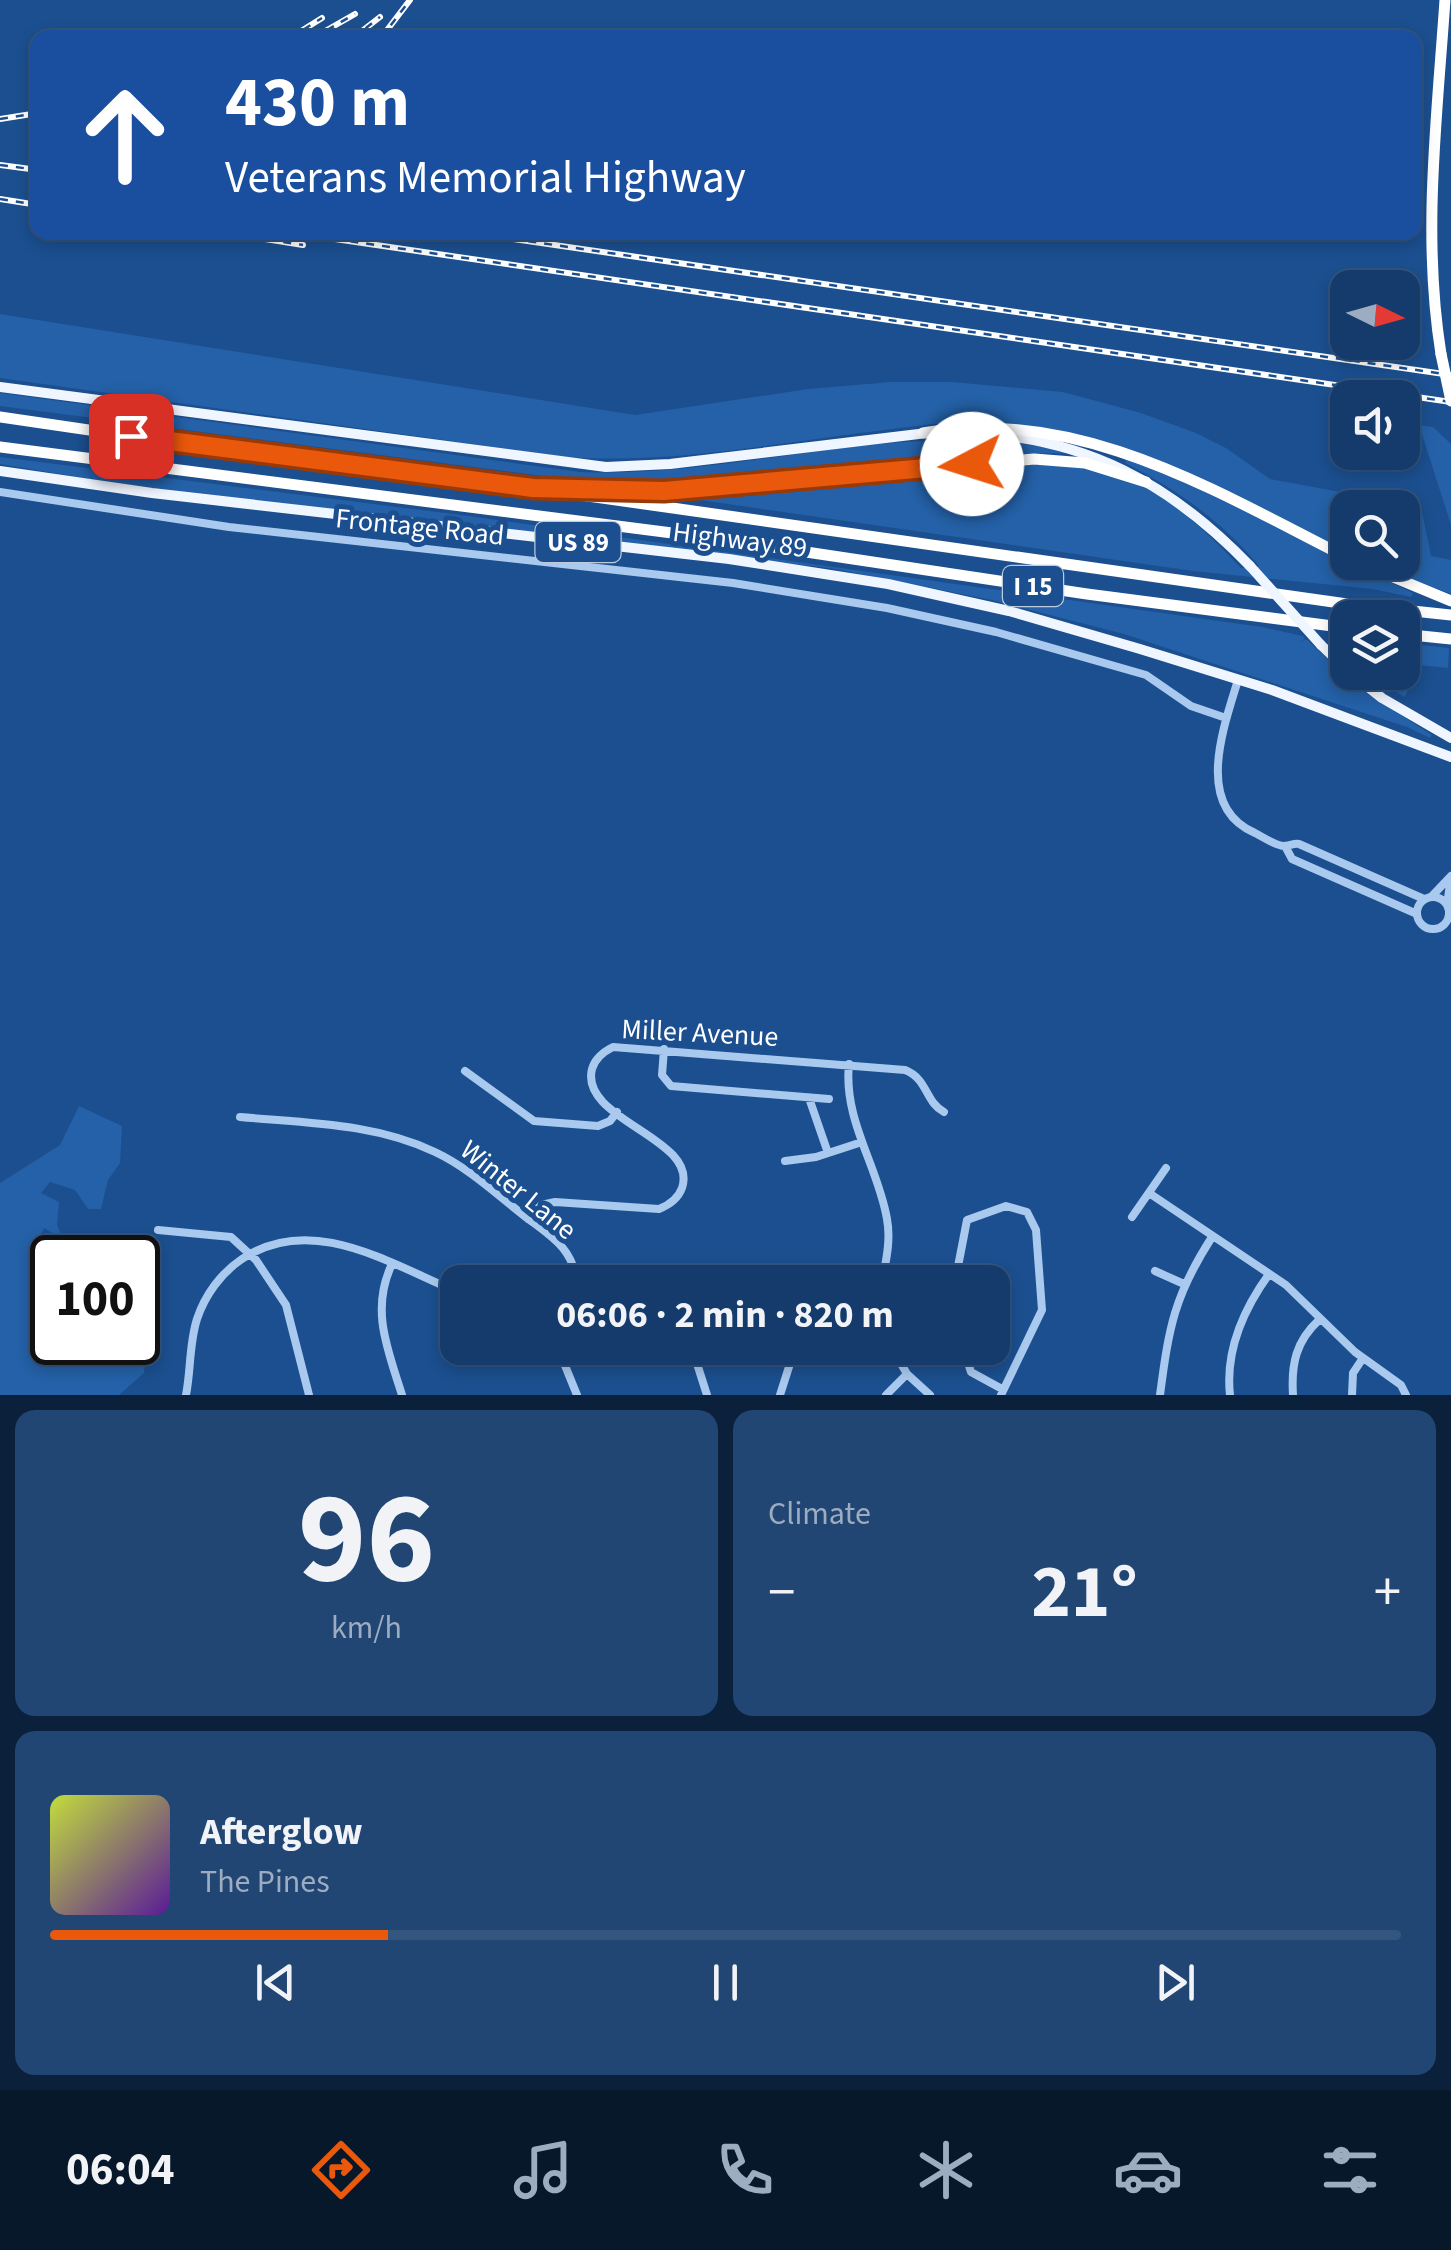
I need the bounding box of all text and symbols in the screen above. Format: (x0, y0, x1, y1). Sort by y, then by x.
text: 430 m (225, 53, 410, 153)
icon: ahead (60, 70, 190, 200)
text: Veterans Memorial Highway (225, 146, 746, 210)
north arrow (1330, 270, 1420, 360)
map controls (1330, 270, 1420, 690)
button: sound (1330, 380, 1420, 470)
pin (89, 394, 174, 479)
icon: arrive (104, 409, 159, 464)
position arrow (920, 412, 1024, 516)
button: search (1330, 490, 1420, 580)
street label: Frontage Road (334, 498, 506, 556)
street label: Highway 89 (670, 512, 809, 568)
road number: US 89 (536, 522, 620, 562)
road number: I 15 (1003, 566, 1063, 606)
button: layers (1330, 600, 1420, 690)
street label: Miller Avenue (620, 1009, 779, 1057)
street label: Winter Lane (452, 1130, 585, 1249)
speed limit sign: 100 (30, 1235, 160, 1365)
text: 06:06 · 2 min · 820 m (556, 1288, 894, 1342)
text: 96 (298, 1447, 435, 1632)
text: Climate (768, 1491, 871, 1537)
text: 21° (1031, 1539, 1138, 1646)
text: − (768, 1554, 795, 1632)
text: + (1374, 1554, 1401, 1632)
text: km/h (331, 1605, 402, 1651)
text: Afterglow (200, 1805, 363, 1859)
text: The Pines (200, 1859, 330, 1905)
icon: previous (248, 1955, 303, 2010)
icon: pause (698, 1955, 753, 2010)
icon: next (1148, 1955, 1203, 2010)
icon: directions (306, 2135, 376, 2205)
icon: music (508, 2135, 578, 2205)
icon: phone (710, 2135, 780, 2205)
icon: climate (911, 2135, 981, 2205)
icon: car (1113, 2135, 1183, 2205)
icon: filters (1315, 2135, 1385, 2205)
text: 06:04 (66, 2138, 174, 2202)

